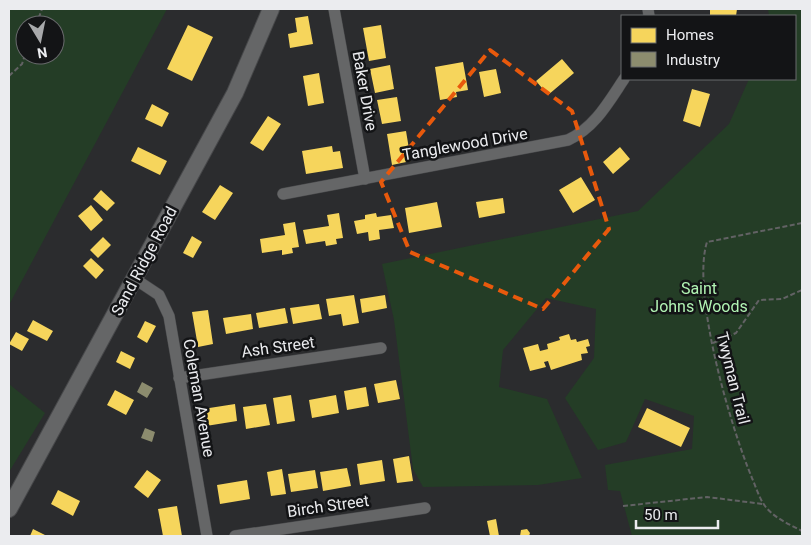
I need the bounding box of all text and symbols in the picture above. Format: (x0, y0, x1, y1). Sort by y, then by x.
north arrow (15, 15, 65, 65)
legend (621, 15, 796, 80)
text: Homes (666, 26, 714, 44)
text: N (36, 44, 49, 62)
street label: Baker Drive (349, 50, 381, 132)
text: Industry (666, 51, 720, 69)
street label: Tanglewood Drive (401, 124, 529, 164)
street label: Sand Ridge Road (107, 203, 181, 319)
park label: Saint Johns Woods (650, 279, 748, 316)
street label: Twyman Trail (712, 330, 754, 426)
street label: Ash Street (240, 332, 316, 362)
street label: Coleman Avenue (179, 337, 219, 459)
street label: Birch Street (286, 491, 370, 521)
scale bar (636, 498, 718, 530)
text: 50 m (644, 506, 678, 524)

